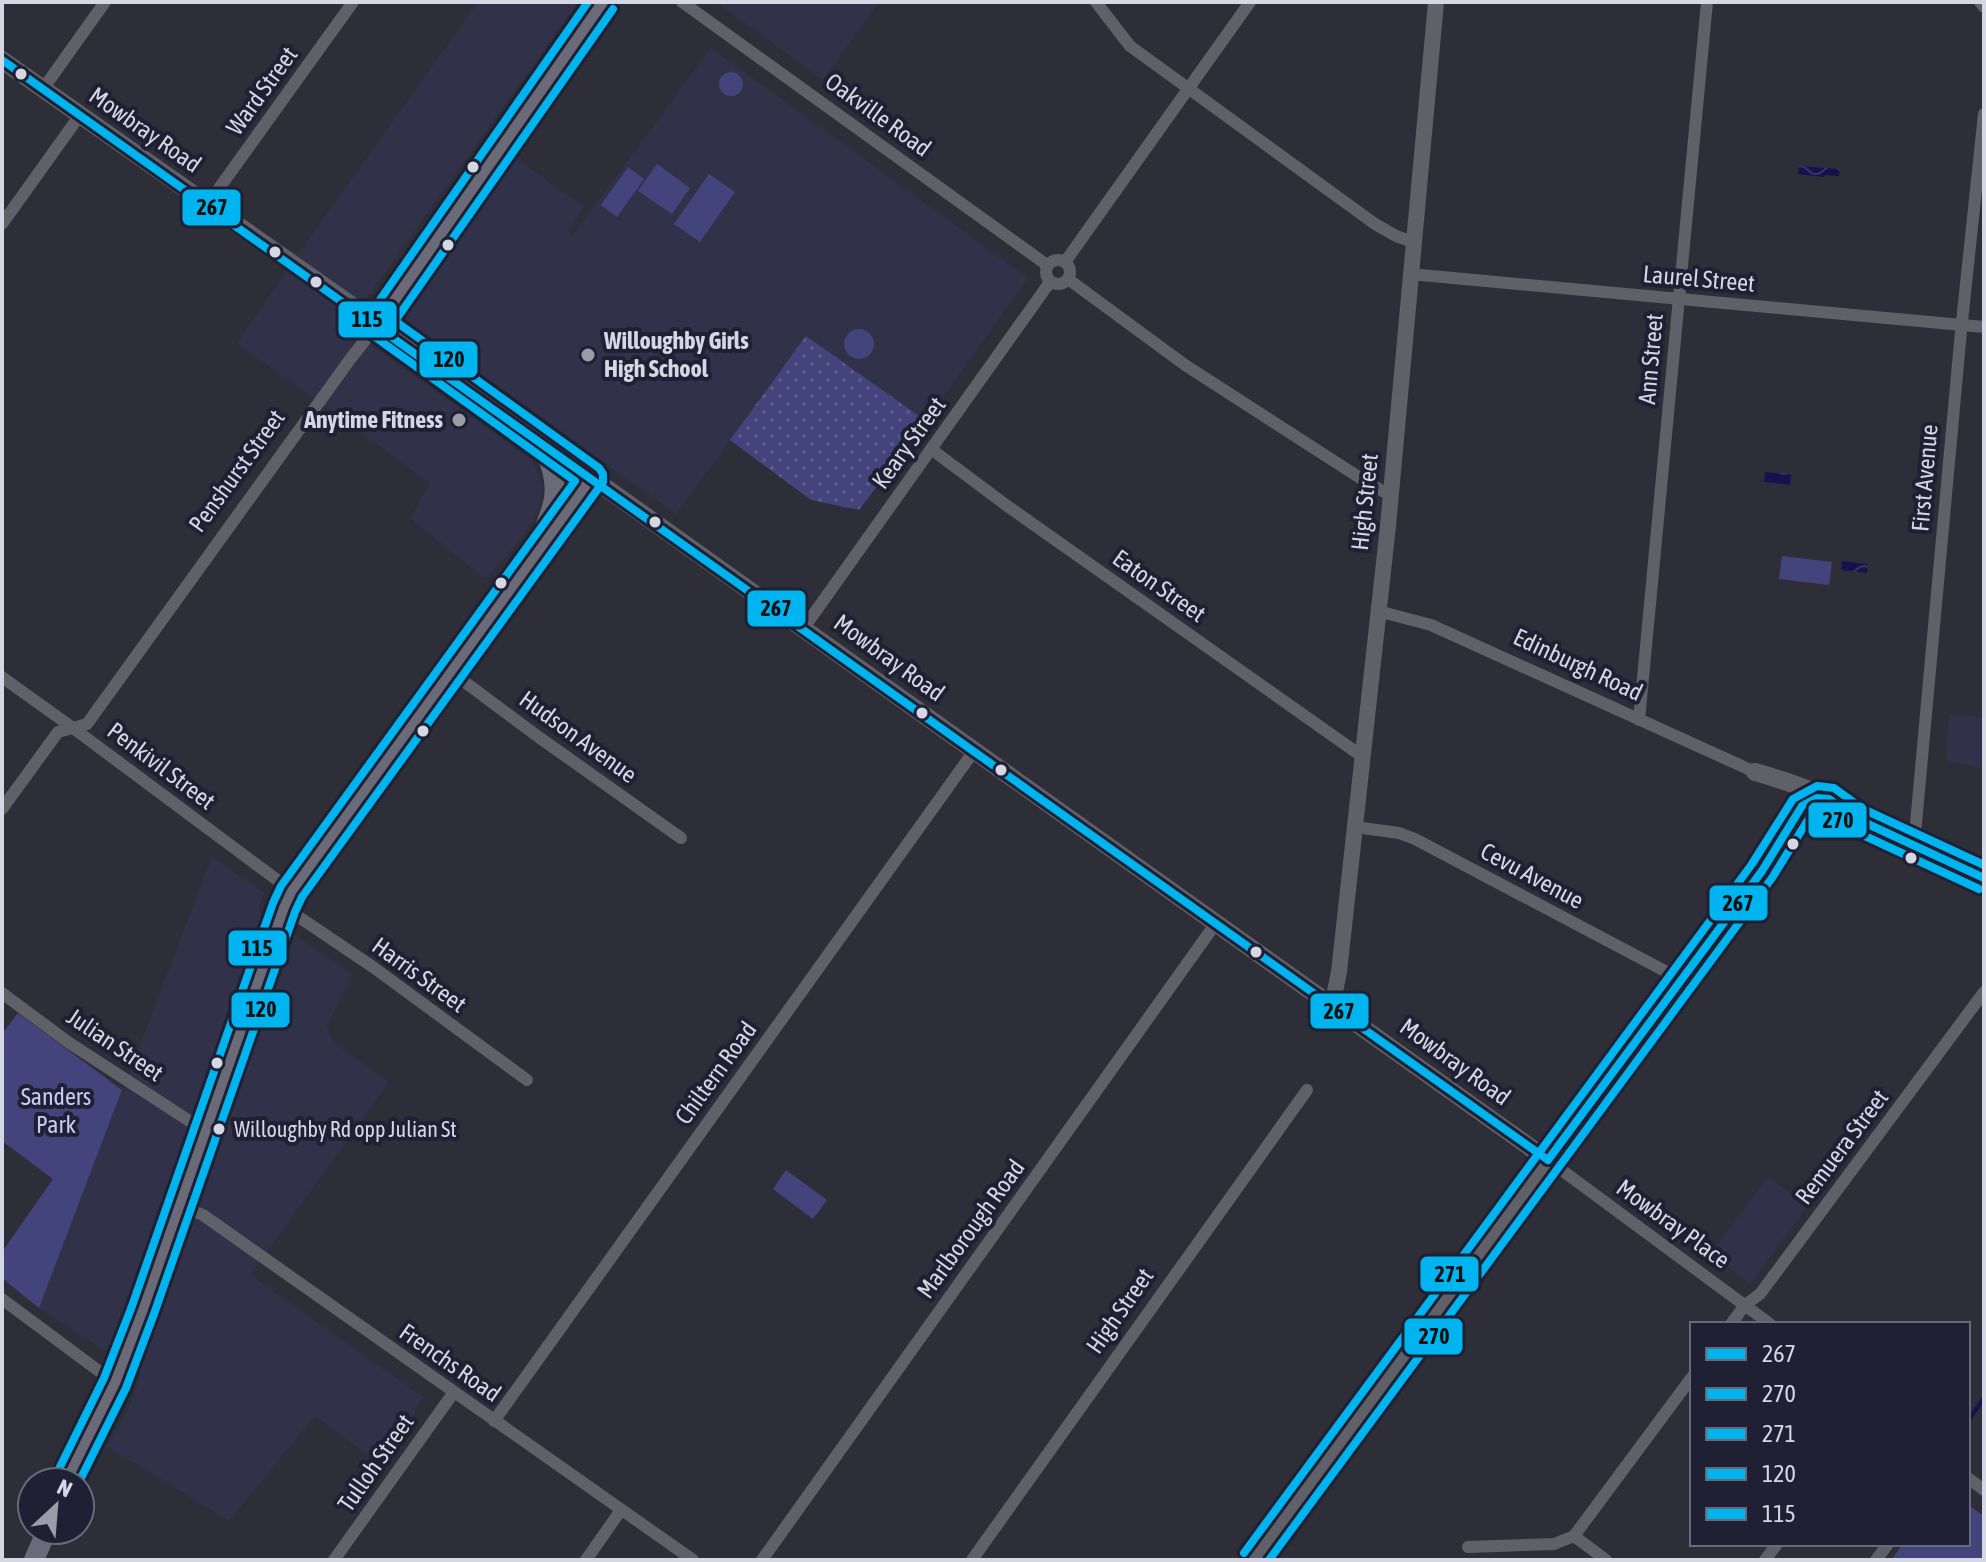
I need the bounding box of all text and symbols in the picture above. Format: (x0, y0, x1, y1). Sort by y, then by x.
street label: Ward Street (221, 41, 303, 140)
unlabelled marker (13, 66, 29, 82)
street label: Oakville Road (820, 67, 936, 162)
street label: Mowbray Road (84, 81, 206, 178)
unlabelled marker (465, 159, 481, 175)
line badge: 267 (181, 188, 242, 227)
text: 267 (196, 194, 228, 220)
unlabelled marker (440, 237, 456, 253)
unlabelled marker (267, 244, 283, 260)
street label: Laurel Street (1642, 260, 1756, 297)
unlabelled marker (308, 274, 324, 290)
line badge: 115 (337, 300, 398, 339)
text: 115 (351, 306, 383, 332)
street label: Ann Street (1633, 312, 1668, 405)
place label: Willoughby Girls High School (603, 327, 749, 382)
line badge: 120 (418, 340, 479, 379)
text: 120 (433, 346, 465, 372)
marker: Willoughby Girls High School (579, 346, 597, 364)
street label: Keary Street (866, 392, 951, 494)
street label: Penshurst Street (183, 404, 290, 537)
place label: Anytime Fitness (303, 406, 444, 433)
marker: Anytime Fitness (450, 411, 468, 429)
street label: First Avenue (1906, 423, 1943, 533)
street label: High Street (1346, 452, 1383, 552)
unlabelled marker (647, 514, 663, 530)
street label: Eaton Street (1108, 544, 1211, 627)
unlabelled marker (493, 575, 509, 591)
line badge: 267 (746, 589, 807, 628)
text: 267 (760, 595, 792, 621)
street label: Mowbray Road (829, 609, 950, 707)
street label: Edinburgh Road (1509, 623, 1647, 706)
street label: Hudson Avenue (515, 685, 642, 788)
unlabelled marker (914, 705, 930, 721)
street label: Penkivil Street (102, 717, 220, 815)
unlabelled marker (415, 723, 431, 739)
unlabelled marker (993, 762, 1009, 778)
line badge: 270 (1807, 801, 1868, 839)
text: 270 (1822, 807, 1854, 833)
unlabelled marker (1785, 836, 1801, 852)
street label: Cevu Avenue (1476, 837, 1588, 914)
unlabelled marker (1903, 850, 1919, 866)
line badge: 267 (1708, 884, 1769, 922)
text: 267 (1722, 890, 1754, 916)
line badge: 115 (227, 929, 288, 967)
street label: Harris Street (367, 932, 471, 1018)
text: 115 (241, 935, 273, 961)
unlabelled marker (1248, 944, 1264, 960)
line badge: 120 (230, 991, 291, 1029)
line badge: 267 (1309, 992, 1370, 1030)
text: 120 (245, 996, 277, 1022)
text: 267 (1323, 998, 1355, 1024)
street label: Julian Street (62, 1003, 168, 1087)
street label: Mowbray Road (1395, 1013, 1516, 1111)
street label: Chiltern Road (669, 1016, 762, 1129)
unlabelled marker (209, 1055, 225, 1071)
park label: Sanders Park (21, 1083, 91, 1138)
street label: Remuera Street (1790, 1084, 1893, 1209)
place label: Willoughby Rd opp Julian St (234, 1116, 457, 1142)
marker: Willoughby Rd opp Julian St (211, 1121, 227, 1137)
street label: Marlborough Road (911, 1154, 1030, 1303)
street label: Mowbray Place (1612, 1174, 1735, 1274)
line badge: 271 (1419, 1255, 1480, 1293)
text: 271 (1434, 1261, 1466, 1287)
street label: High Street (1081, 1263, 1159, 1358)
line badge: 270 (1403, 1317, 1464, 1356)
street label: Frenchs Road (395, 1318, 506, 1407)
legend (1690, 1322, 1970, 1546)
text: 270 (1418, 1323, 1450, 1349)
text: 267 (1762, 1340, 1796, 1367)
text: 270 (1762, 1380, 1796, 1407)
street label: Tulloh Street (332, 1409, 419, 1516)
text: 271 (1762, 1420, 1796, 1447)
text: 120 (1762, 1460, 1796, 1487)
north arrow (16, 1466, 96, 1546)
text: N (53, 1473, 76, 1503)
text: 115 (1762, 1500, 1796, 1527)

